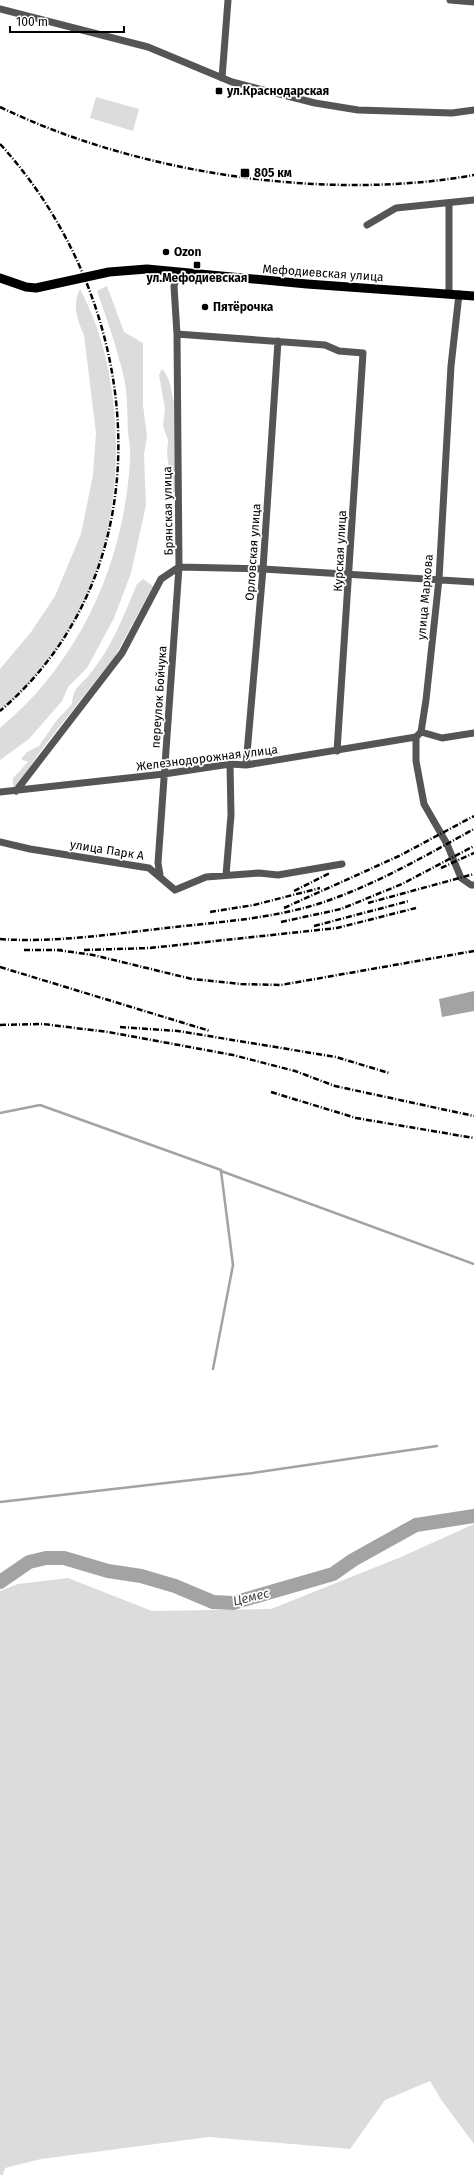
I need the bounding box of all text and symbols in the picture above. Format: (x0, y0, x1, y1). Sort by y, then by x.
scale bar (10, 8, 124, 34)
text: 100 m (16, 15, 48, 29)
place label: ул.Краснодарская (226, 84, 329, 98)
marker: ул.Краснодарская (214, 86, 224, 96)
place label: 805 км (254, 166, 292, 180)
marker: 805 км (239, 167, 251, 179)
place label: Ozon (174, 245, 202, 259)
marker: Ozon (161, 247, 171, 257)
marker: ул.Мефодиевская (192, 260, 202, 270)
street label: Мефодиевская улица (262, 262, 384, 284)
place label: ул.Мефодиевская (145, 271, 248, 285)
place label: Пятёрочка (213, 300, 274, 314)
marker: Пятёрочка (200, 302, 210, 312)
street label: Брянская улица (160, 466, 176, 556)
street label: Орловская улица (243, 503, 263, 601)
street label: Курская улица (331, 510, 349, 592)
street label: улица Маркова (414, 554, 436, 640)
street label: переулок Бойчука (148, 645, 170, 749)
street label: Железнодорожная улица (135, 742, 279, 774)
street label: улица Парк А (69, 837, 145, 863)
water label: Цемес (231, 1585, 271, 1609)

